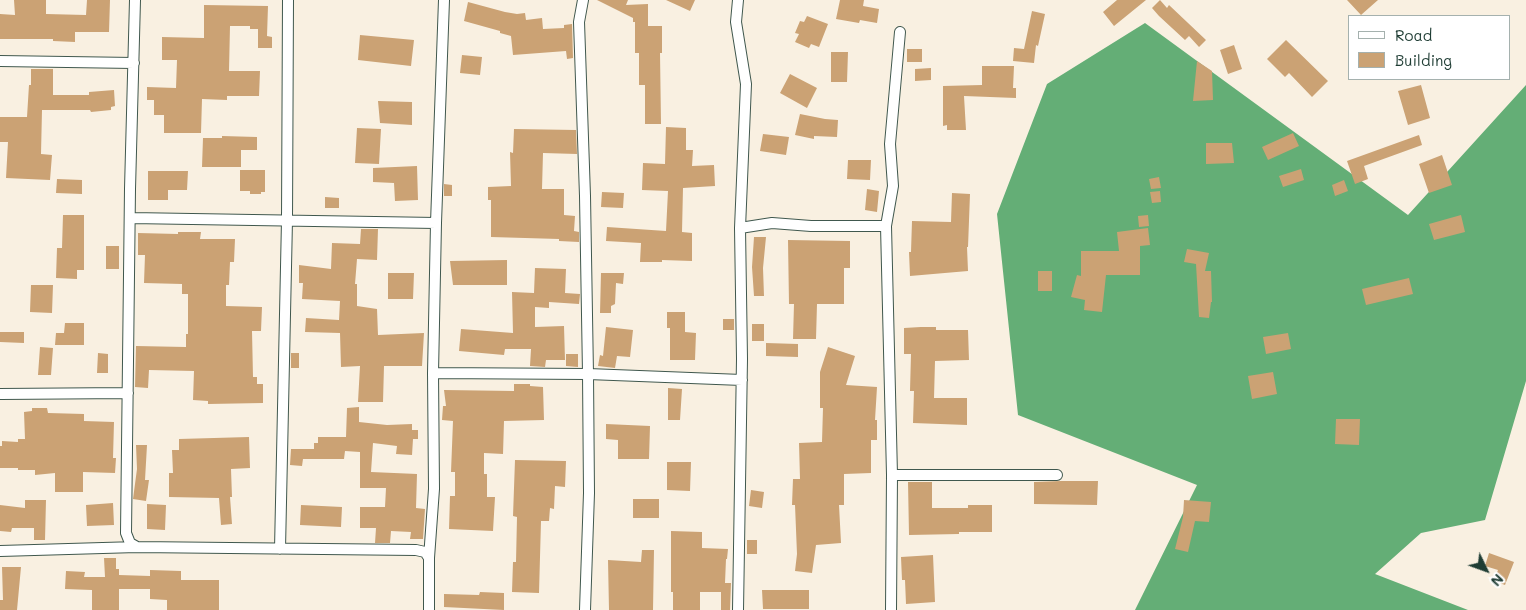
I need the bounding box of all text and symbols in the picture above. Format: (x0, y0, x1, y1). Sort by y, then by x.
legend (1348, 15, 1511, 80)
text: Road (1395, 25, 1432, 45)
text: Building (1395, 50, 1452, 70)
north arrow (1461, 545, 1511, 595)
text: N (1487, 570, 1508, 591)

